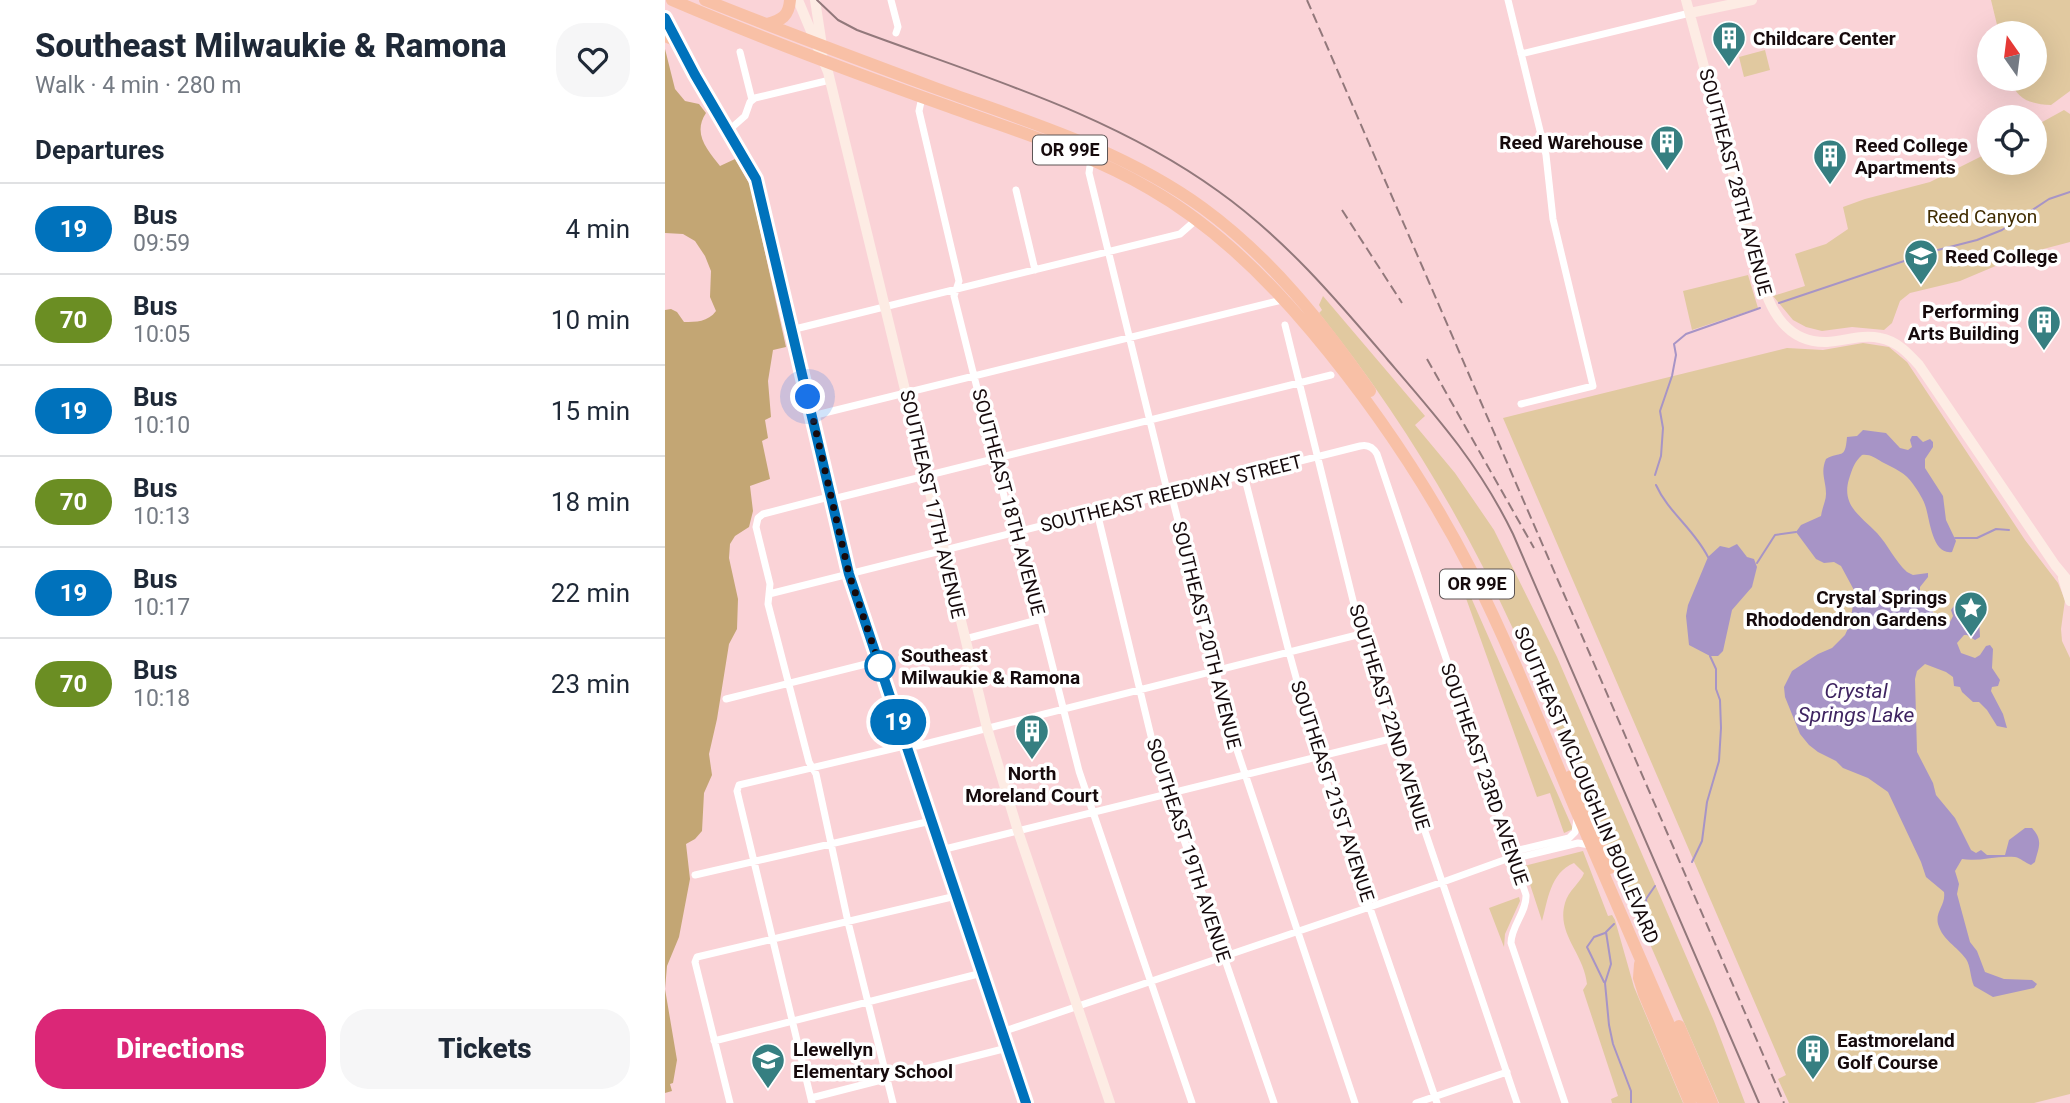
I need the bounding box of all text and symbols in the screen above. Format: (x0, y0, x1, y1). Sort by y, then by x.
building icon: Childcare Center (1710, 19, 1748, 68)
north arrow (1977, 21, 2047, 91)
map controls (1977, 21, 2047, 175)
button: heart (556, 23, 630, 97)
text: Southeast Milwaukie & Ramona (35, 26, 507, 65)
place label: Childcare Center (1753, 27, 1896, 50)
street label: SOUTHEAST 28TH AVENUE (1694, 66, 1777, 298)
text: Walk · 4 min · 280 m (35, 72, 241, 99)
button: locate (1977, 105, 2047, 175)
building icon: Reed Warehouse (1648, 123, 1686, 172)
place label: Reed Warehouse (1499, 131, 1643, 154)
place label: Reed College Apartments (1855, 134, 1968, 179)
text: Departures (35, 135, 165, 165)
road number: OR 99E (1033, 135, 1107, 164)
building icon: Reed College Apartments (1811, 137, 1849, 186)
text: Bus (133, 200, 178, 230)
park label: Reed Canyon (1927, 205, 2037, 228)
text: 4 min (565, 214, 630, 244)
text: 19 (60, 215, 87, 243)
text: 09:59 (133, 230, 190, 257)
school or university icon: Reed College (1902, 237, 1940, 286)
place label: Reed College (1945, 245, 2058, 268)
text: Bus (133, 291, 178, 321)
place label: Performing Arts Building (1908, 300, 2019, 345)
building icon: Performing Arts Building (2025, 303, 2063, 352)
text: 10 min (551, 305, 630, 335)
text: 70 (60, 306, 87, 334)
text: 10:05 (133, 321, 190, 348)
your location (790, 379, 825, 414)
text: Bus (133, 382, 178, 412)
street label: SOUTHEAST 18TH AVENUE (967, 386, 1050, 618)
street label: SOUTHEAST 17TH AVENUE (895, 388, 970, 621)
text: 15 min (551, 396, 630, 426)
text: 19 (60, 397, 87, 425)
text: 10:10 (133, 412, 190, 439)
street label: SOUTHEAST REEDWAY STREET (1038, 450, 1304, 537)
text: Bus (133, 473, 178, 503)
text: 18 min (551, 487, 630, 517)
text: 70 (60, 488, 87, 516)
text: 10:13 (133, 503, 190, 530)
street label: SOUTHEAST 20TH AVENUE (1167, 519, 1246, 752)
text: Bus (133, 564, 178, 594)
road number: OR 99E (1440, 570, 1514, 598)
text: 22 min (551, 578, 630, 608)
text: 19 (60, 579, 87, 607)
place label: Crystal Springs Rhododendron Gardens (1746, 586, 1947, 631)
place icon: Crystal Springs Rhododendron Gardens (1952, 589, 1990, 638)
text: 10:17 (133, 594, 190, 621)
street label: SOUTHEAST 22ND AVENUE (1344, 601, 1435, 833)
street label: SOUTHEAST MCLOUGHLIN BOULEVARD (1509, 623, 1664, 947)
place label: Southeast Milwaukie & Ramona (901, 644, 1080, 689)
marker: Southeast Milwaukie & Ramona (865, 651, 895, 681)
text: Bus (133, 655, 178, 685)
street label: SOUTHEAST 23RD AVENUE (1436, 660, 1533, 888)
text: 23 min (551, 669, 630, 699)
text: 70 (60, 670, 87, 698)
street label: SOUTHEAST 21ST AVENUE (1286, 678, 1379, 905)
water label: Crystal Springs Lake (1798, 679, 1915, 727)
text: 10:18 (133, 685, 190, 712)
line badge: 19 (867, 699, 929, 745)
text: 19 (884, 708, 912, 736)
building icon: North Moreland Court (1013, 712, 1051, 761)
street label: SOUTHEAST 19TH AVENUE (1141, 735, 1236, 965)
place label: North Moreland Court (965, 762, 1099, 807)
button: Directions (35, 1009, 326, 1089)
button: Tickets (340, 1009, 630, 1089)
place label: Eastmoreland Golf Course (1837, 1029, 1955, 1074)
building icon: Eastmoreland Golf Course (1794, 1032, 1832, 1081)
place label: Llewellyn Elementary School (793, 1038, 953, 1083)
school or university icon: Llewellyn Elementary School (749, 1041, 787, 1090)

